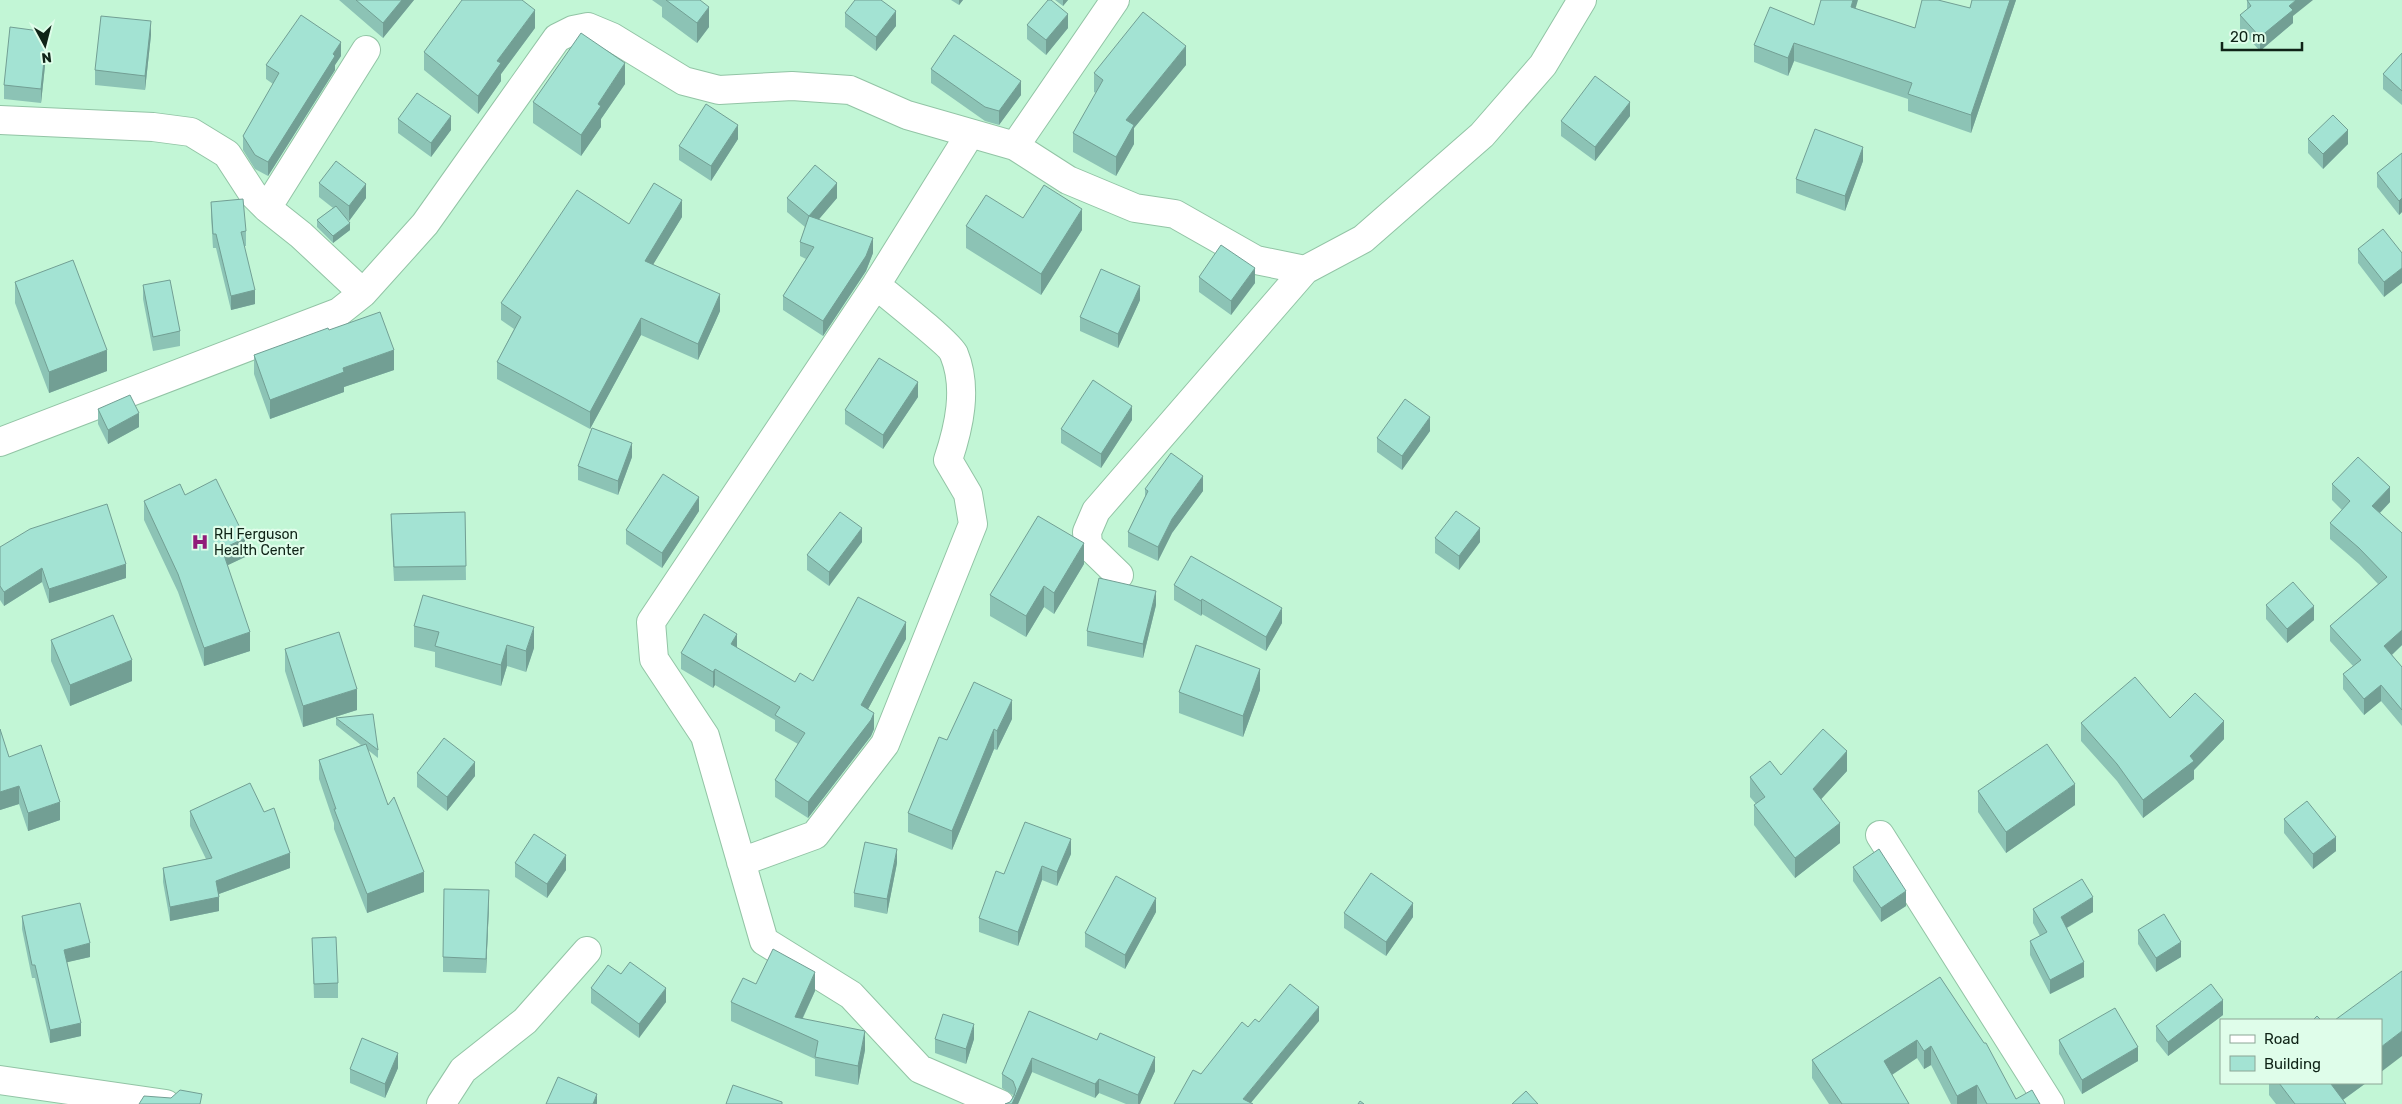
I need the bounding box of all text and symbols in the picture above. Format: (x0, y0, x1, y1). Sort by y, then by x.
north arrow (20, 20, 70, 70)
scale bar (2222, 20, 2302, 52)
text: 20 m (2230, 28, 2265, 46)
text: N (40, 48, 53, 66)
place label: RH Ferguson Health Center (214, 526, 305, 559)
hospital icon: RH Ferguson Health Center (190, 532, 210, 552)
legend (2220, 1019, 2382, 1084)
text: Road (2264, 1030, 2300, 1048)
text: Building (2264, 1055, 2321, 1073)

